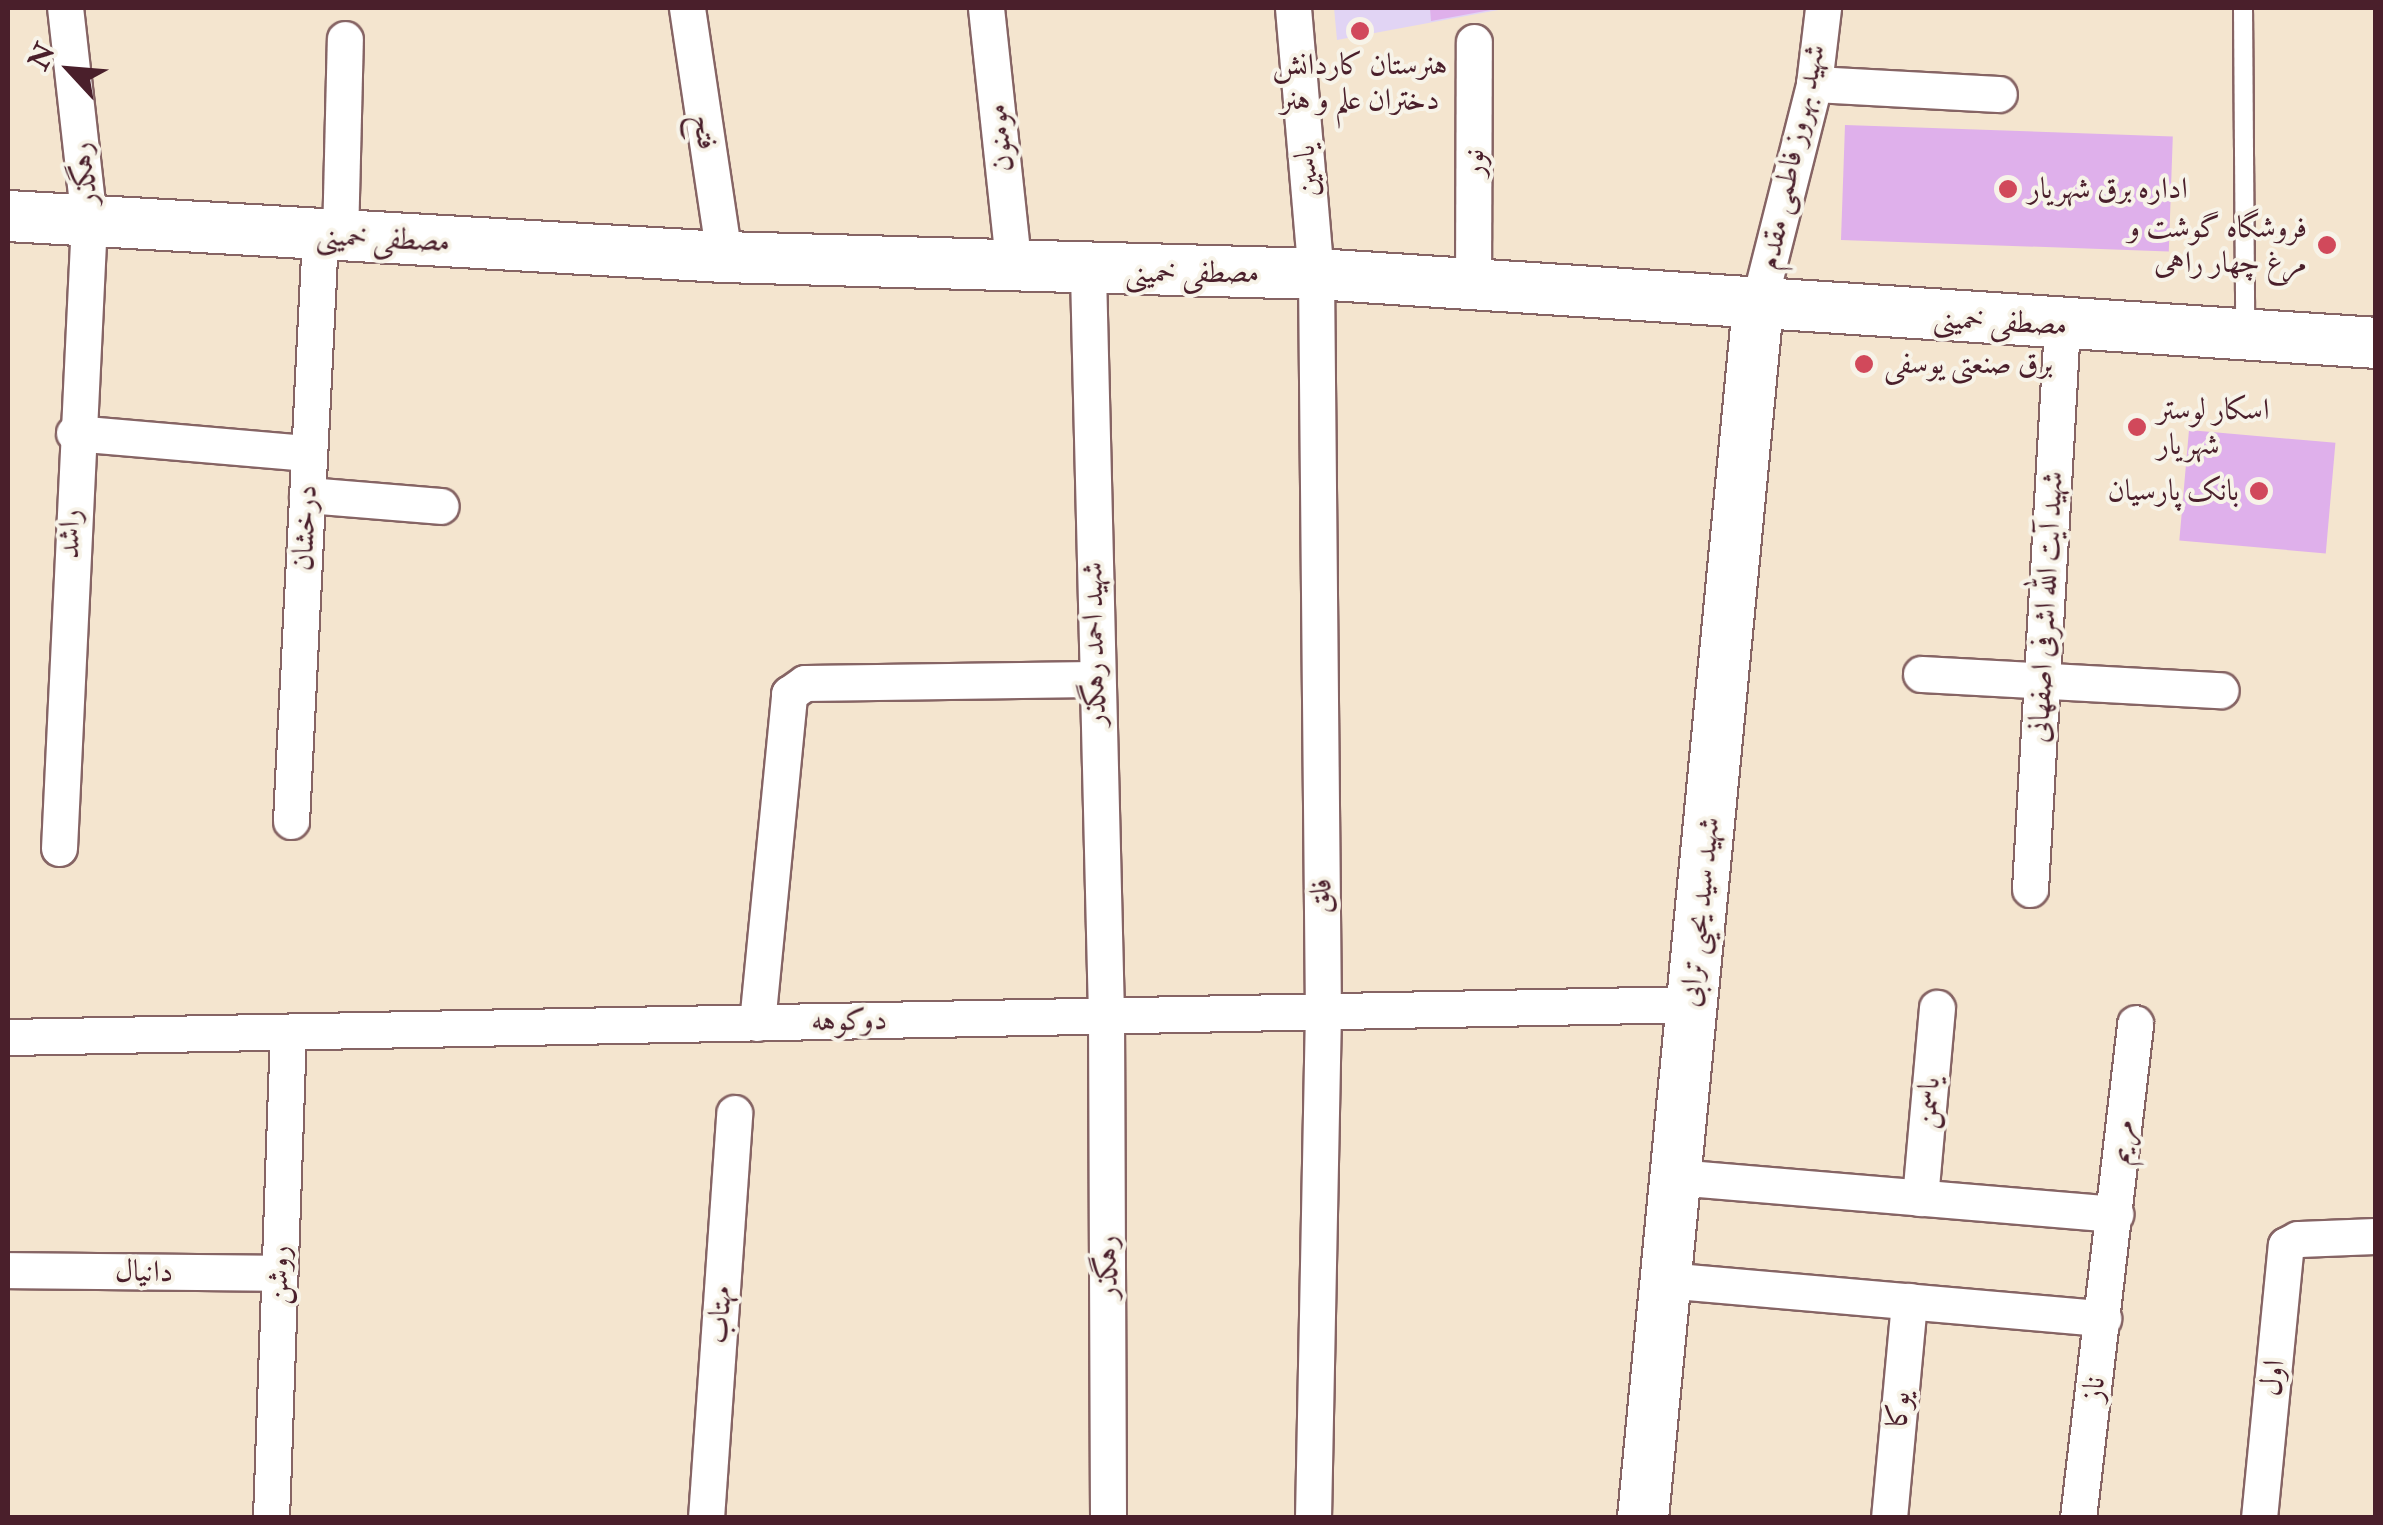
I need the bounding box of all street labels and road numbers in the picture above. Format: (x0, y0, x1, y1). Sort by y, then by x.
street label: شهید بهروز فاطمی مقدم (1751, 41, 1833, 273)
street label: مومنون (979, 102, 1021, 174)
street label: فتح (685, 112, 725, 152)
street label: رهگذر (63, 141, 105, 207)
street label: یاسین (1287, 143, 1327, 199)
street label: نور (1456, 149, 1492, 177)
street label: مصطفی خمینی (315, 218, 451, 260)
street label: مصطفی خمینی (1125, 255, 1259, 291)
street label: مصطفی خمینی (1932, 301, 2068, 343)
street label: شهید آیت الله اشرفی اصفهانی (2021, 470, 2071, 744)
street label: درخشان (285, 484, 325, 572)
street label: راشد (51, 509, 89, 559)
street label: شهید احمد رهگذر (1075, 562, 1113, 726)
street label: شهید سید یحیی ترابی (1672, 815, 1728, 1009)
street label: فلق (1304, 878, 1340, 914)
street label: دوکوهه (811, 1002, 887, 1040)
street label: یاسمن (1908, 1076, 1948, 1130)
street label: مریم (2102, 1118, 2142, 1166)
street label: رهگذر (1089, 1235, 1125, 1299)
street label: روشن (260, 1245, 298, 1305)
street label: دانیال (115, 1253, 173, 1291)
street label: مهتاب (700, 1285, 740, 1345)
street label: اول (2253, 1358, 2293, 1398)
street label: ناز (2075, 1375, 2113, 1403)
street label: یوکا (1880, 1390, 1918, 1428)

